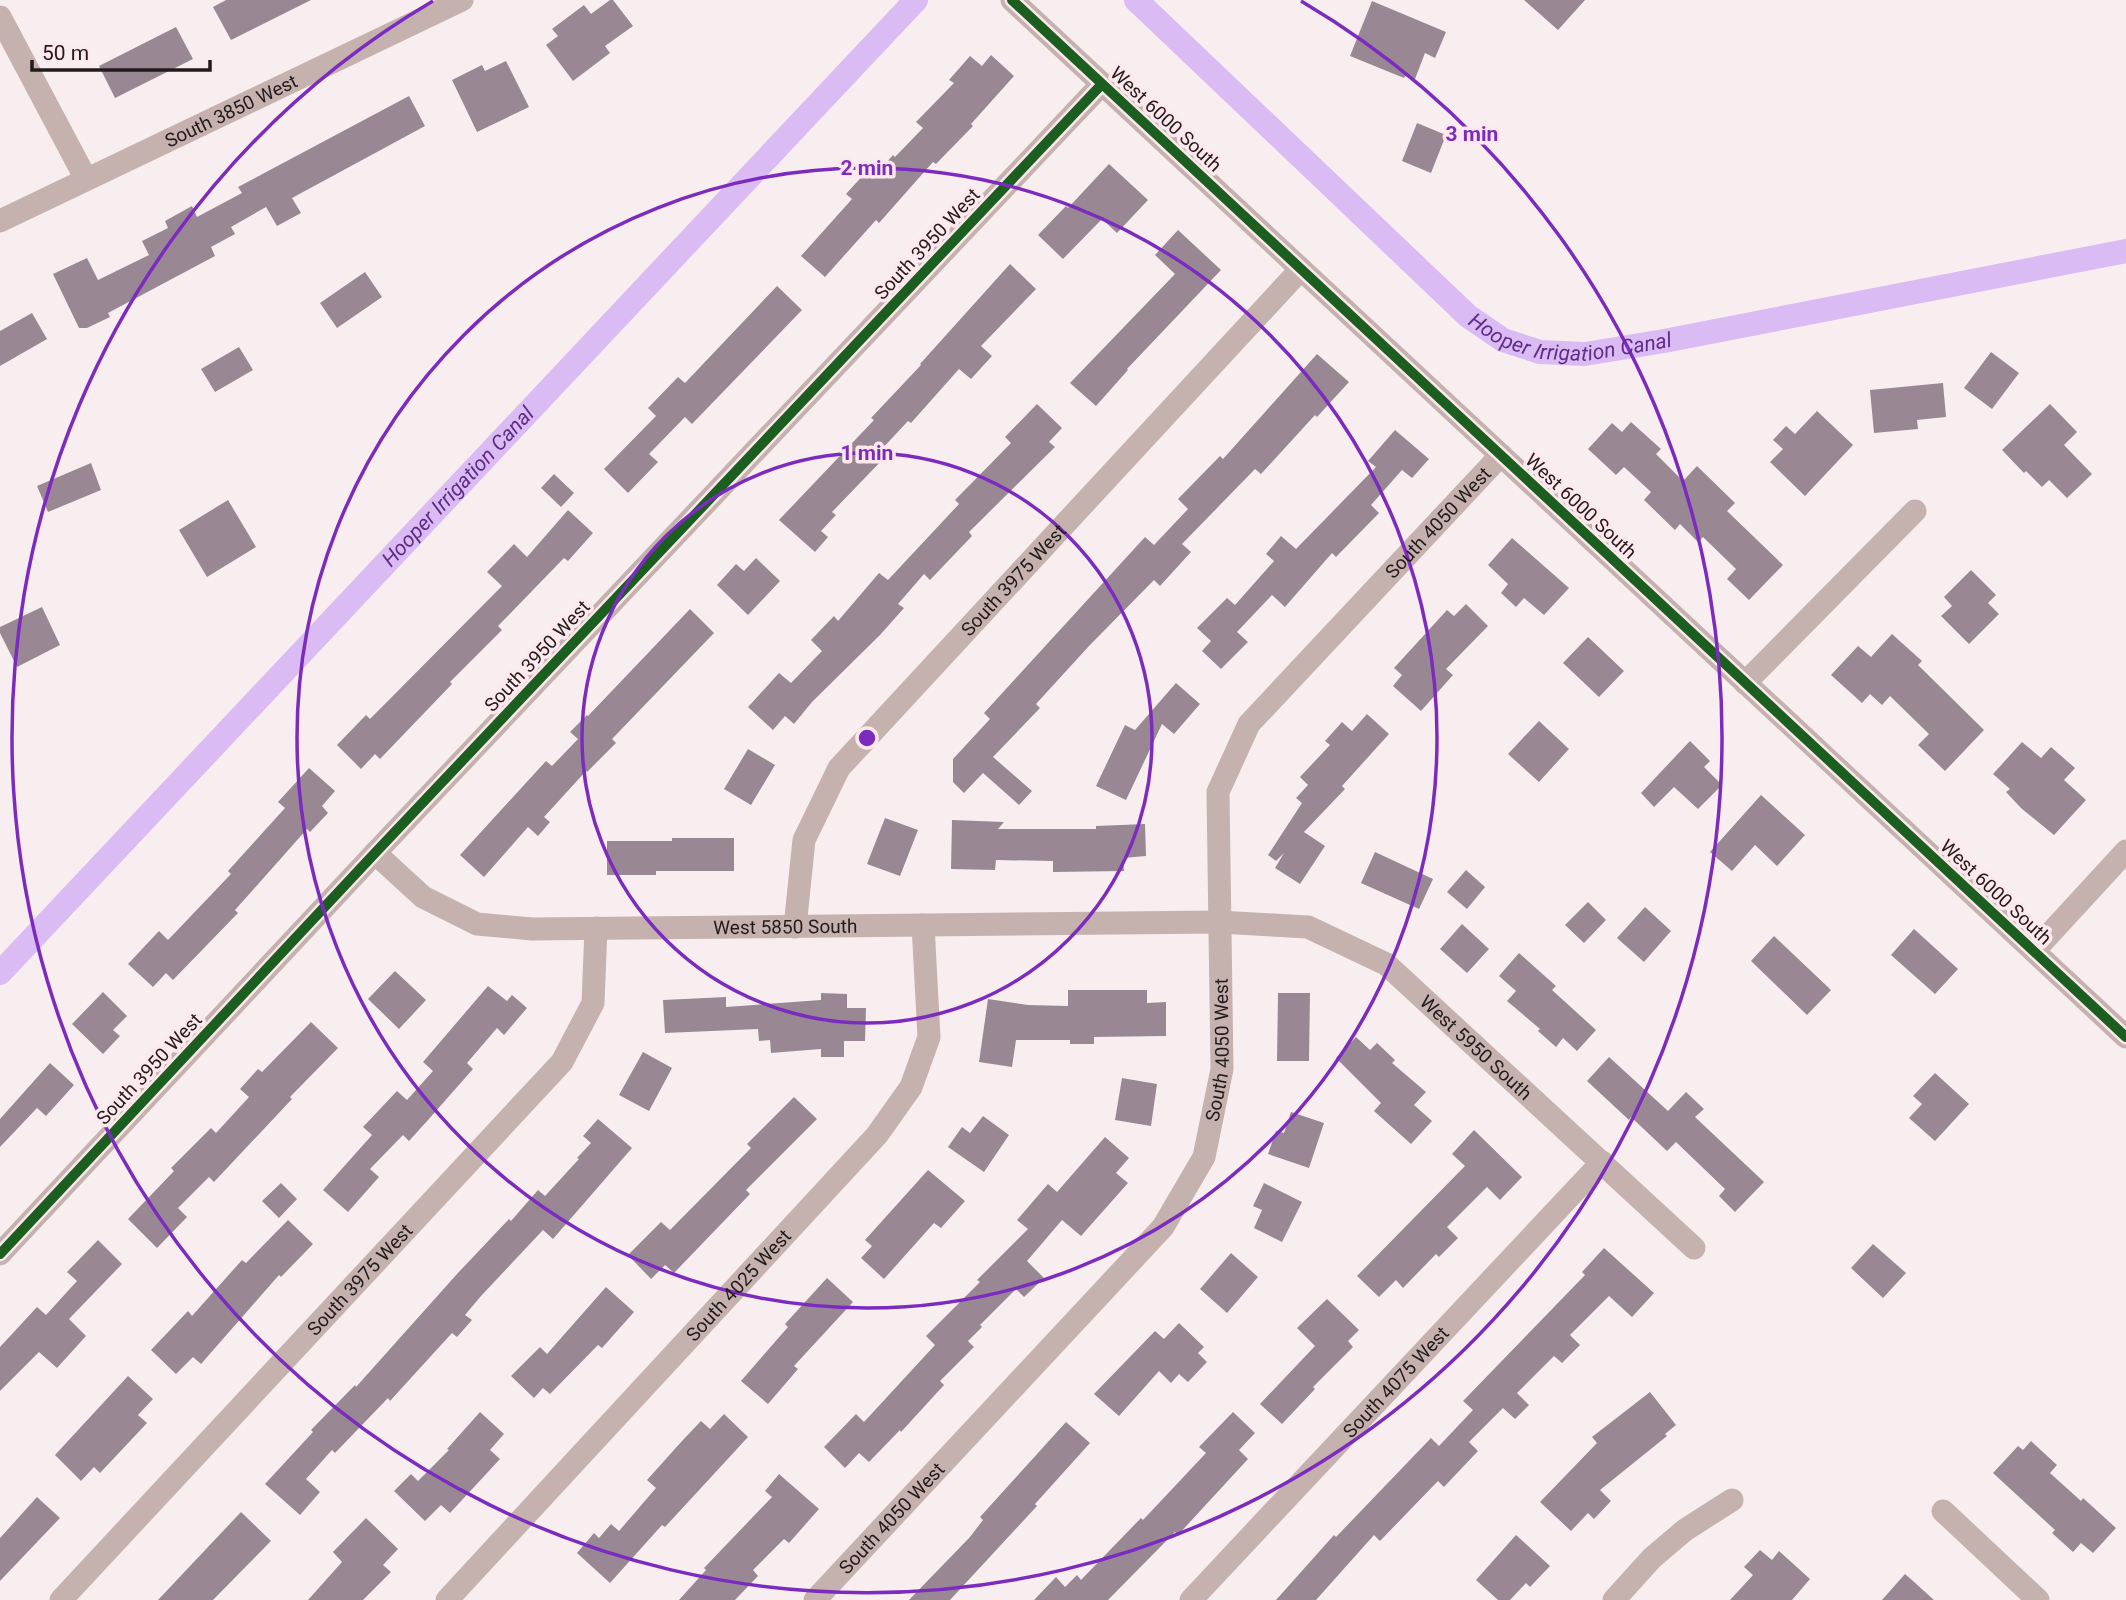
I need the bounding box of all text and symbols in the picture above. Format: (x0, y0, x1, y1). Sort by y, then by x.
scale bar (32, 28, 210, 72)
text: 50 m (42, 41, 89, 65)
street label: West 6000 South (1105, 61, 1227, 177)
street label: South 3850 West (161, 69, 301, 152)
text: 3 min (1446, 122, 1498, 146)
text: 2 min (841, 156, 893, 180)
street label: South 3950 West (869, 183, 985, 305)
water label: Hooper Irrigation Canal (1464, 308, 1675, 366)
water label: Hooper Irrigation Canal (377, 401, 539, 571)
text: 1 min (841, 441, 893, 465)
street label: West 6000 South (1520, 448, 1642, 564)
street label: South 4050 West (1380, 462, 1495, 583)
street label: South 3975 West (956, 519, 1071, 641)
street label: South 3950 West (479, 595, 595, 717)
centre of rings (855, 726, 879, 750)
street label: West 6000 South (1935, 834, 2057, 950)
street label: West 5850 South (713, 914, 857, 939)
street label: South 4050 West (1200, 978, 1233, 1123)
street label: West 5950 South (1415, 990, 1537, 1105)
street label: South 3950 West (91, 1008, 207, 1130)
street label: South 3975 West (302, 1219, 417, 1340)
street label: South 4025 West (681, 1224, 796, 1346)
street label: South 4075 West (1338, 1322, 1453, 1442)
street label: South 4050 West (834, 1458, 949, 1579)

